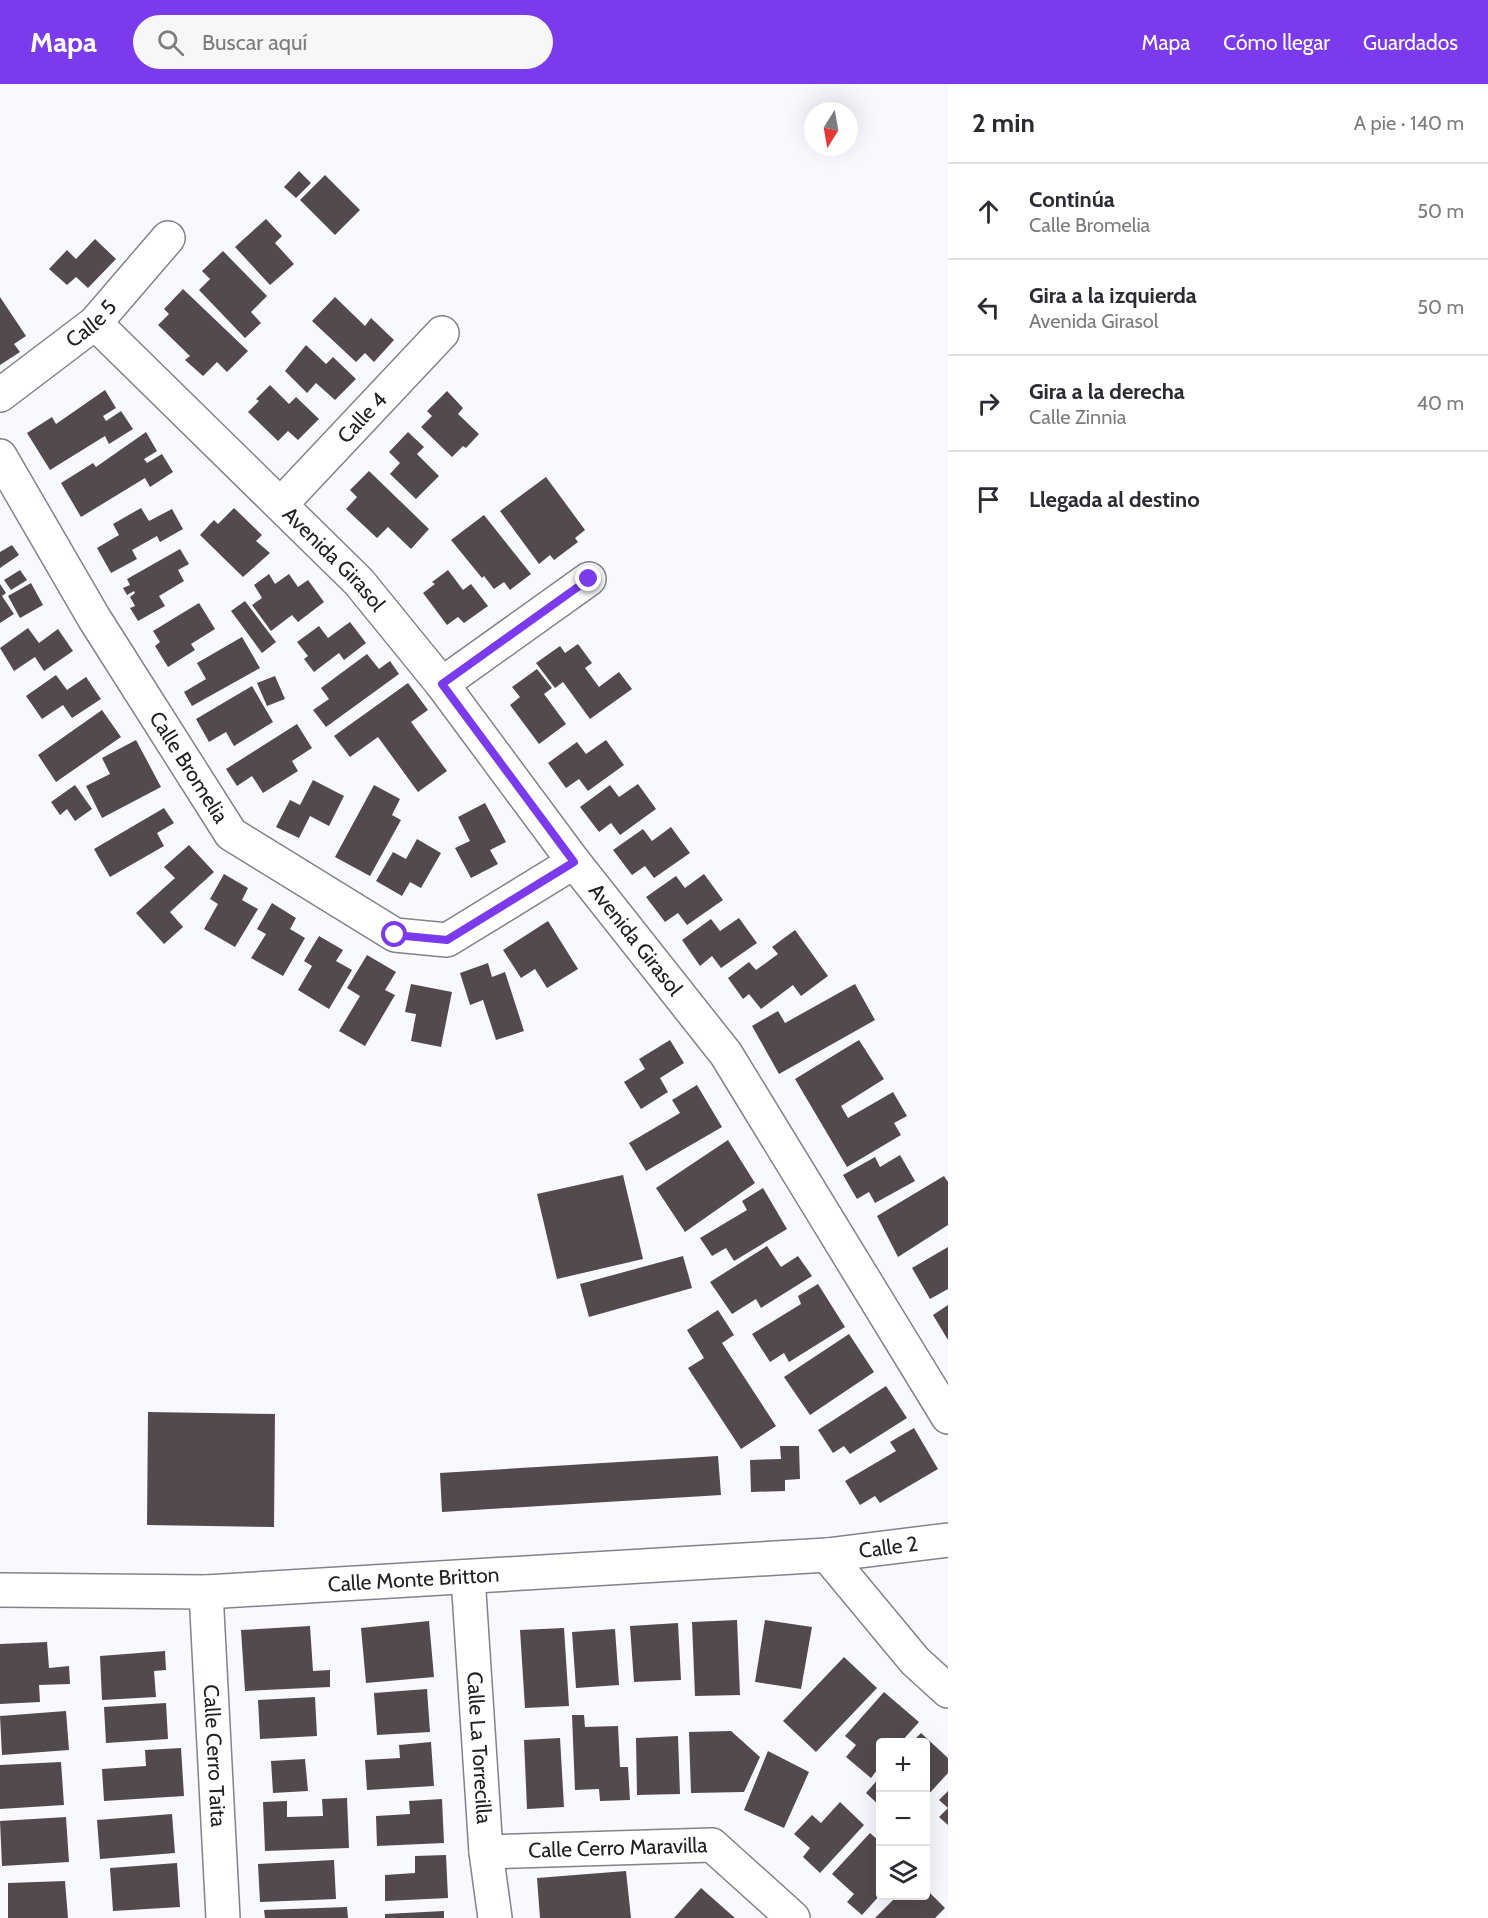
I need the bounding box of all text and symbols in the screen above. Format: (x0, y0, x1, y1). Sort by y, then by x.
search box (133, 15, 553, 69)
text: Mapa (30, 25, 97, 59)
icon: search (154, 26, 187, 59)
text: Buscar aquí (202, 29, 307, 56)
text: Mapa (1142, 30, 1190, 55)
text: Cómo llegar (1223, 30, 1330, 55)
text: Guardados (1363, 30, 1458, 55)
north arrow (804, 102, 858, 156)
text: 2 min (972, 107, 1035, 139)
text: A pie · 140 m (1354, 111, 1464, 135)
text: Continúa (1029, 186, 1115, 213)
icon: ahead (972, 195, 1005, 228)
text: 50 m (1417, 199, 1464, 223)
text: Calle Bromelia (1029, 213, 1150, 237)
text: Gira a la izquierda (1029, 282, 1197, 309)
icon: left (972, 291, 1005, 324)
street label: Calle 5 (61, 294, 121, 353)
text: 50 m (1417, 295, 1464, 319)
text: Avenida Girasol (1029, 309, 1158, 333)
text: Gira a la derecha (1029, 378, 1185, 405)
street label: Calle 4 (332, 387, 392, 448)
icon: right (972, 387, 1005, 420)
text: 40 m (1416, 391, 1464, 415)
text: Calle Zinnia (1029, 405, 1126, 429)
icon: arrive (972, 483, 1005, 516)
text: Llegada al destino (1029, 486, 1200, 513)
street label: Avenida Girasol (278, 501, 391, 616)
route end (575, 565, 601, 591)
street label: Calle Bromelia (144, 706, 234, 827)
street label: Avenida Girasol (584, 878, 688, 1000)
route start (381, 921, 407, 947)
street label: Calle 2 (857, 1531, 919, 1563)
street label: Calle Monte Britton (327, 1562, 500, 1597)
street label: Calle La Torrecilla (462, 1671, 497, 1825)
street label: Calle Cerro Taita (199, 1684, 231, 1828)
map controls (876, 1738, 930, 1900)
button: + (876, 1738, 930, 1792)
button: − (876, 1792, 930, 1846)
street label: Calle Cerro Maravilla (528, 1832, 708, 1863)
button: layers (876, 1846, 930, 1900)

